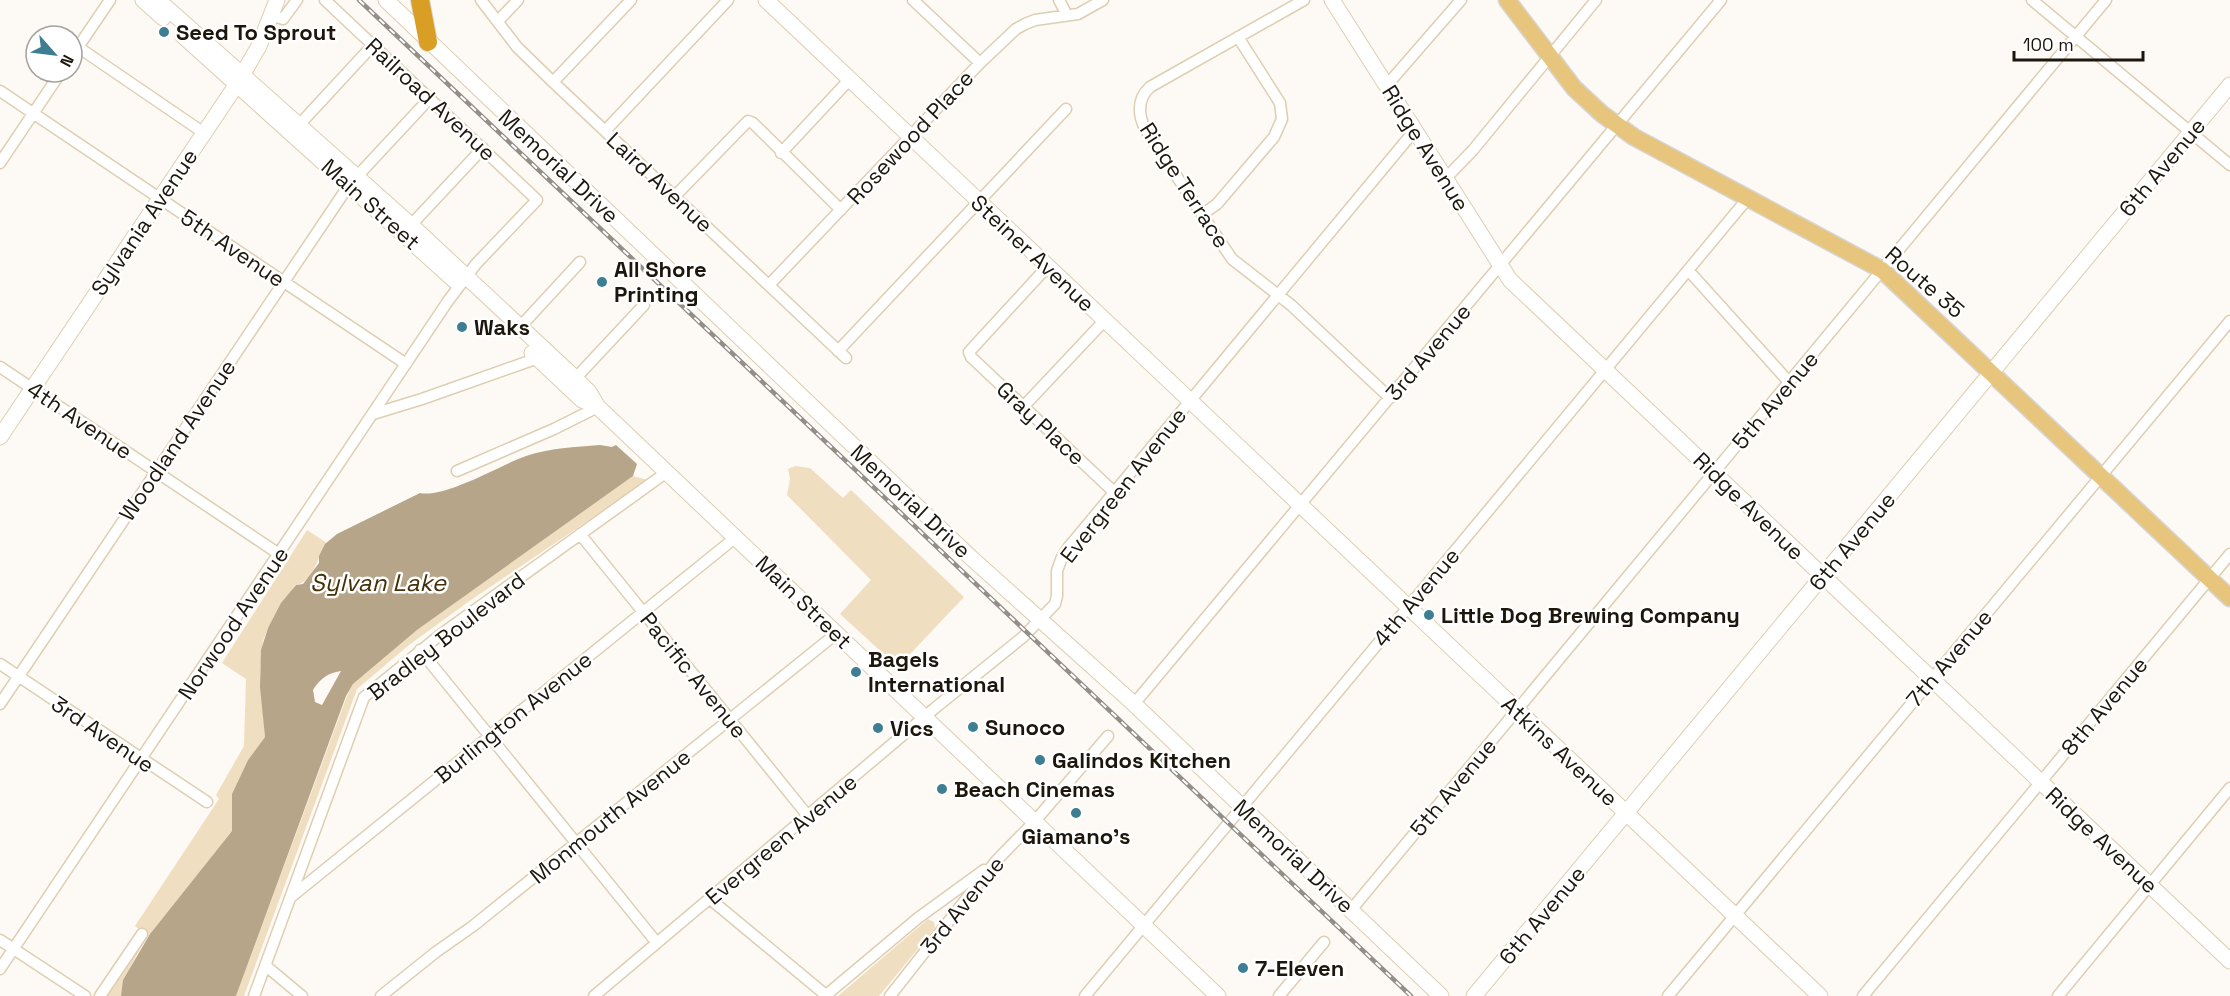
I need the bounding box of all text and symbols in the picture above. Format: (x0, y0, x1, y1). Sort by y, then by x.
place label: Seed To Sprout (176, 18, 336, 46)
north arrow (24, 24, 84, 84)
scale bar (2014, 24, 2143, 62)
marker: Seed To Sprout (157, 25, 171, 39)
street label: Railroad Avenue (360, 31, 502, 167)
text: 100 m (2023, 33, 2074, 56)
text: N (55, 51, 79, 70)
street label: Rosewood Place (841, 64, 979, 210)
street label: Ridge Avenue (1376, 80, 1476, 216)
street label: Memorial Drive (493, 103, 625, 229)
street label: 6th Avenue (2113, 112, 2211, 222)
street label: Ridge Terrace (1134, 117, 1236, 253)
street label: Laird Avenue (601, 126, 719, 238)
street label: Sylvania Avenue (85, 143, 203, 301)
street label: Main Street (316, 152, 426, 256)
street label: Steiner Avenue (965, 188, 1101, 318)
street label: 5th Avenue (175, 203, 291, 293)
street label: Route 35 (1880, 240, 1970, 324)
place label: All Shore Printing (614, 255, 707, 308)
marker: All Shore Printing (595, 275, 609, 289)
street label: 3rd Avenue (1379, 298, 1477, 406)
place label: Waks (474, 313, 530, 341)
marker: Waks (455, 320, 469, 334)
street label: 5th Avenue (1726, 345, 1824, 455)
street label: Woodland Avenue (113, 354, 241, 526)
street label: 4th Avenue (22, 375, 138, 465)
street label: Gray Place (991, 375, 1091, 471)
street label: Evergreen Avenue (1054, 402, 1192, 568)
street label: Memorial Drive (845, 438, 977, 564)
street label: Ridge Avenue (1688, 446, 1810, 566)
street label: 6th Avenue (1803, 486, 1901, 596)
street label: Norwood Avenue (172, 541, 294, 705)
street label: 4th Avenue (1367, 542, 1465, 652)
street label: Main Street (750, 549, 858, 655)
street label: Bradley Boulevard (362, 566, 530, 706)
water label: Sylvan Lake (310, 567, 447, 598)
place label: Little Dog Brewing Company (1441, 601, 1740, 629)
street label: 7th Avenue (1900, 603, 1998, 713)
street label: Pacific Avenue (634, 606, 754, 744)
marker: Little Dog Brewing Company (1422, 608, 1436, 622)
street label: Burlington Avenue (429, 645, 597, 789)
place label: Bagels International (868, 645, 1005, 698)
street label: 8th Avenue (2055, 651, 2153, 761)
marker: Bagels International (849, 665, 863, 679)
street label: 3rd Avenue (46, 689, 160, 779)
street label: Atkins Avenue (1496, 690, 1624, 812)
place label: Sunoco (985, 713, 1065, 741)
place label: Vics (890, 714, 934, 742)
marker: Sunoco (966, 720, 980, 734)
marker: Vics (871, 721, 885, 735)
street label: 5th Avenue (1404, 732, 1502, 842)
street label: Monmouth Avenue (524, 743, 696, 889)
place label: Galindos Kitchen (1052, 746, 1231, 774)
marker: Galindos Kitchen (1033, 753, 1047, 767)
street label: Evergreen Avenue (699, 767, 863, 911)
place label: Beach Cinemas (954, 775, 1115, 803)
street label: Ridge Avenue (2040, 781, 2164, 899)
marker: Beach Cinemas (935, 782, 949, 796)
street label: Memorial Drive (1228, 793, 1360, 919)
marker: Giamano's (1069, 806, 1083, 820)
place label: Giamano's (1022, 822, 1130, 850)
street label: 3rd Avenue (914, 850, 1010, 960)
street label: 6th Avenue (1493, 860, 1591, 970)
place label: 7-Eleven (1255, 954, 1344, 982)
marker: 7-Eleven (1236, 961, 1250, 975)

